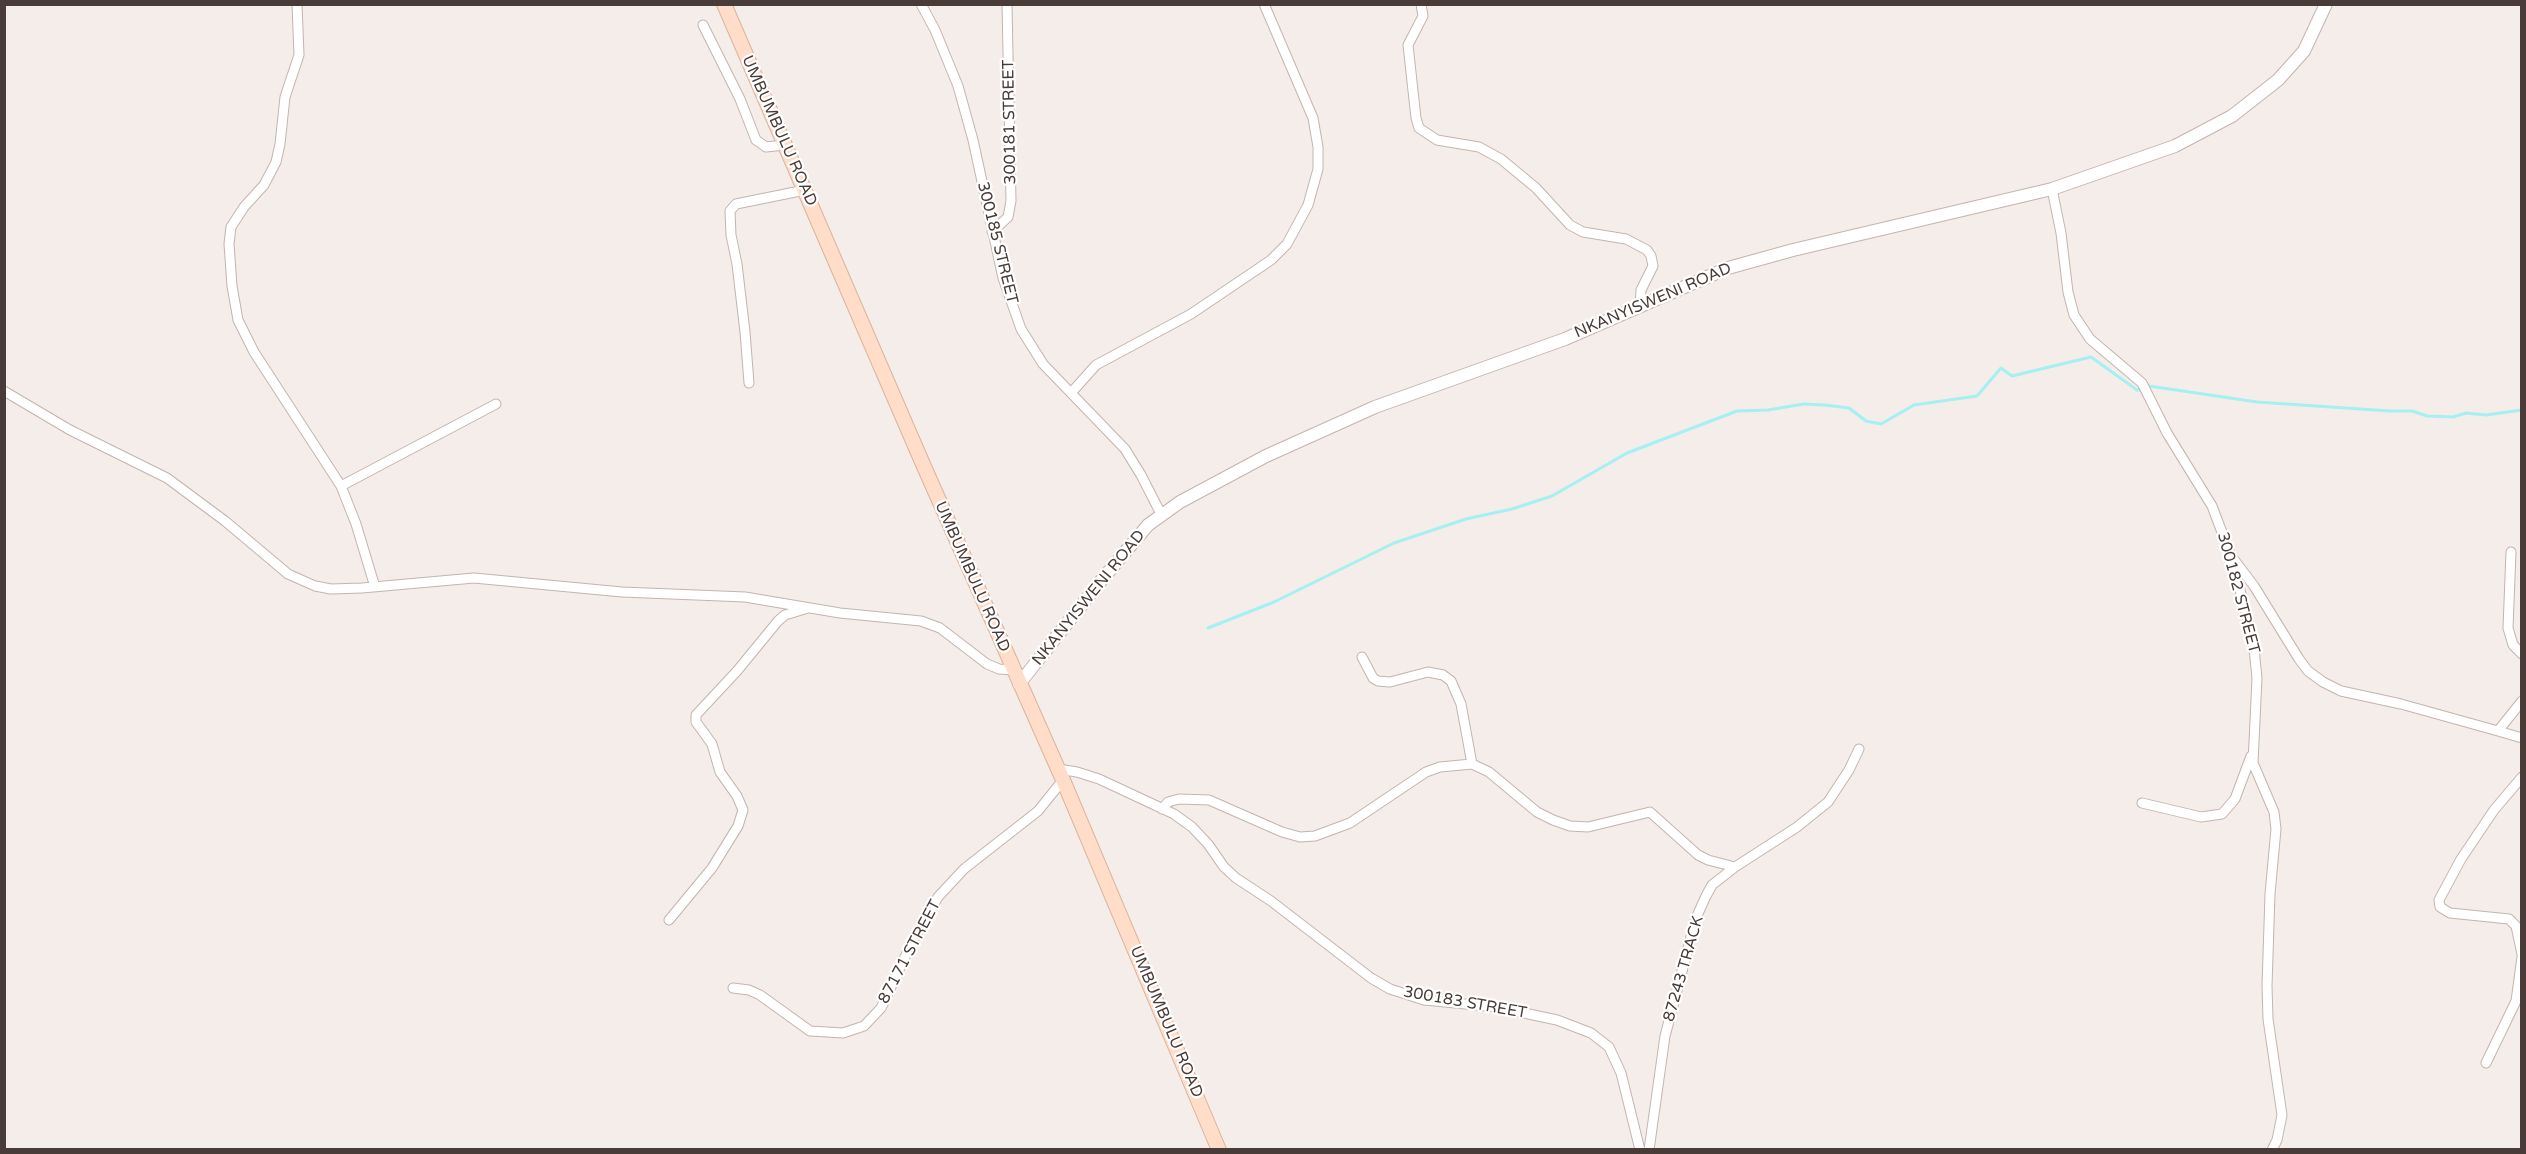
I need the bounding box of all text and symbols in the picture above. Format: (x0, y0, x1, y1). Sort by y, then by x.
street label: UMBUMBULU ROAD (737, 53, 821, 209)
street label: 300181 STREET (999, 59, 1021, 185)
street label: 300185 STREET (973, 180, 1021, 306)
street label: NKANYISWENI ROAD (1572, 259, 1734, 343)
street label: UMBUMBULU ROAD (930, 499, 1014, 655)
street label: NKANYISWENI ROAD (1028, 526, 1150, 670)
street label: 300182 STREET (2213, 530, 2263, 656)
street label: 87171 STREET (875, 897, 945, 1007)
street label: 87243 TRACK (1660, 914, 1708, 1024)
street label: UMBUMBULU ROAD (1125, 943, 1207, 1101)
street label: 300183 STREET (1402, 983, 1528, 1023)

